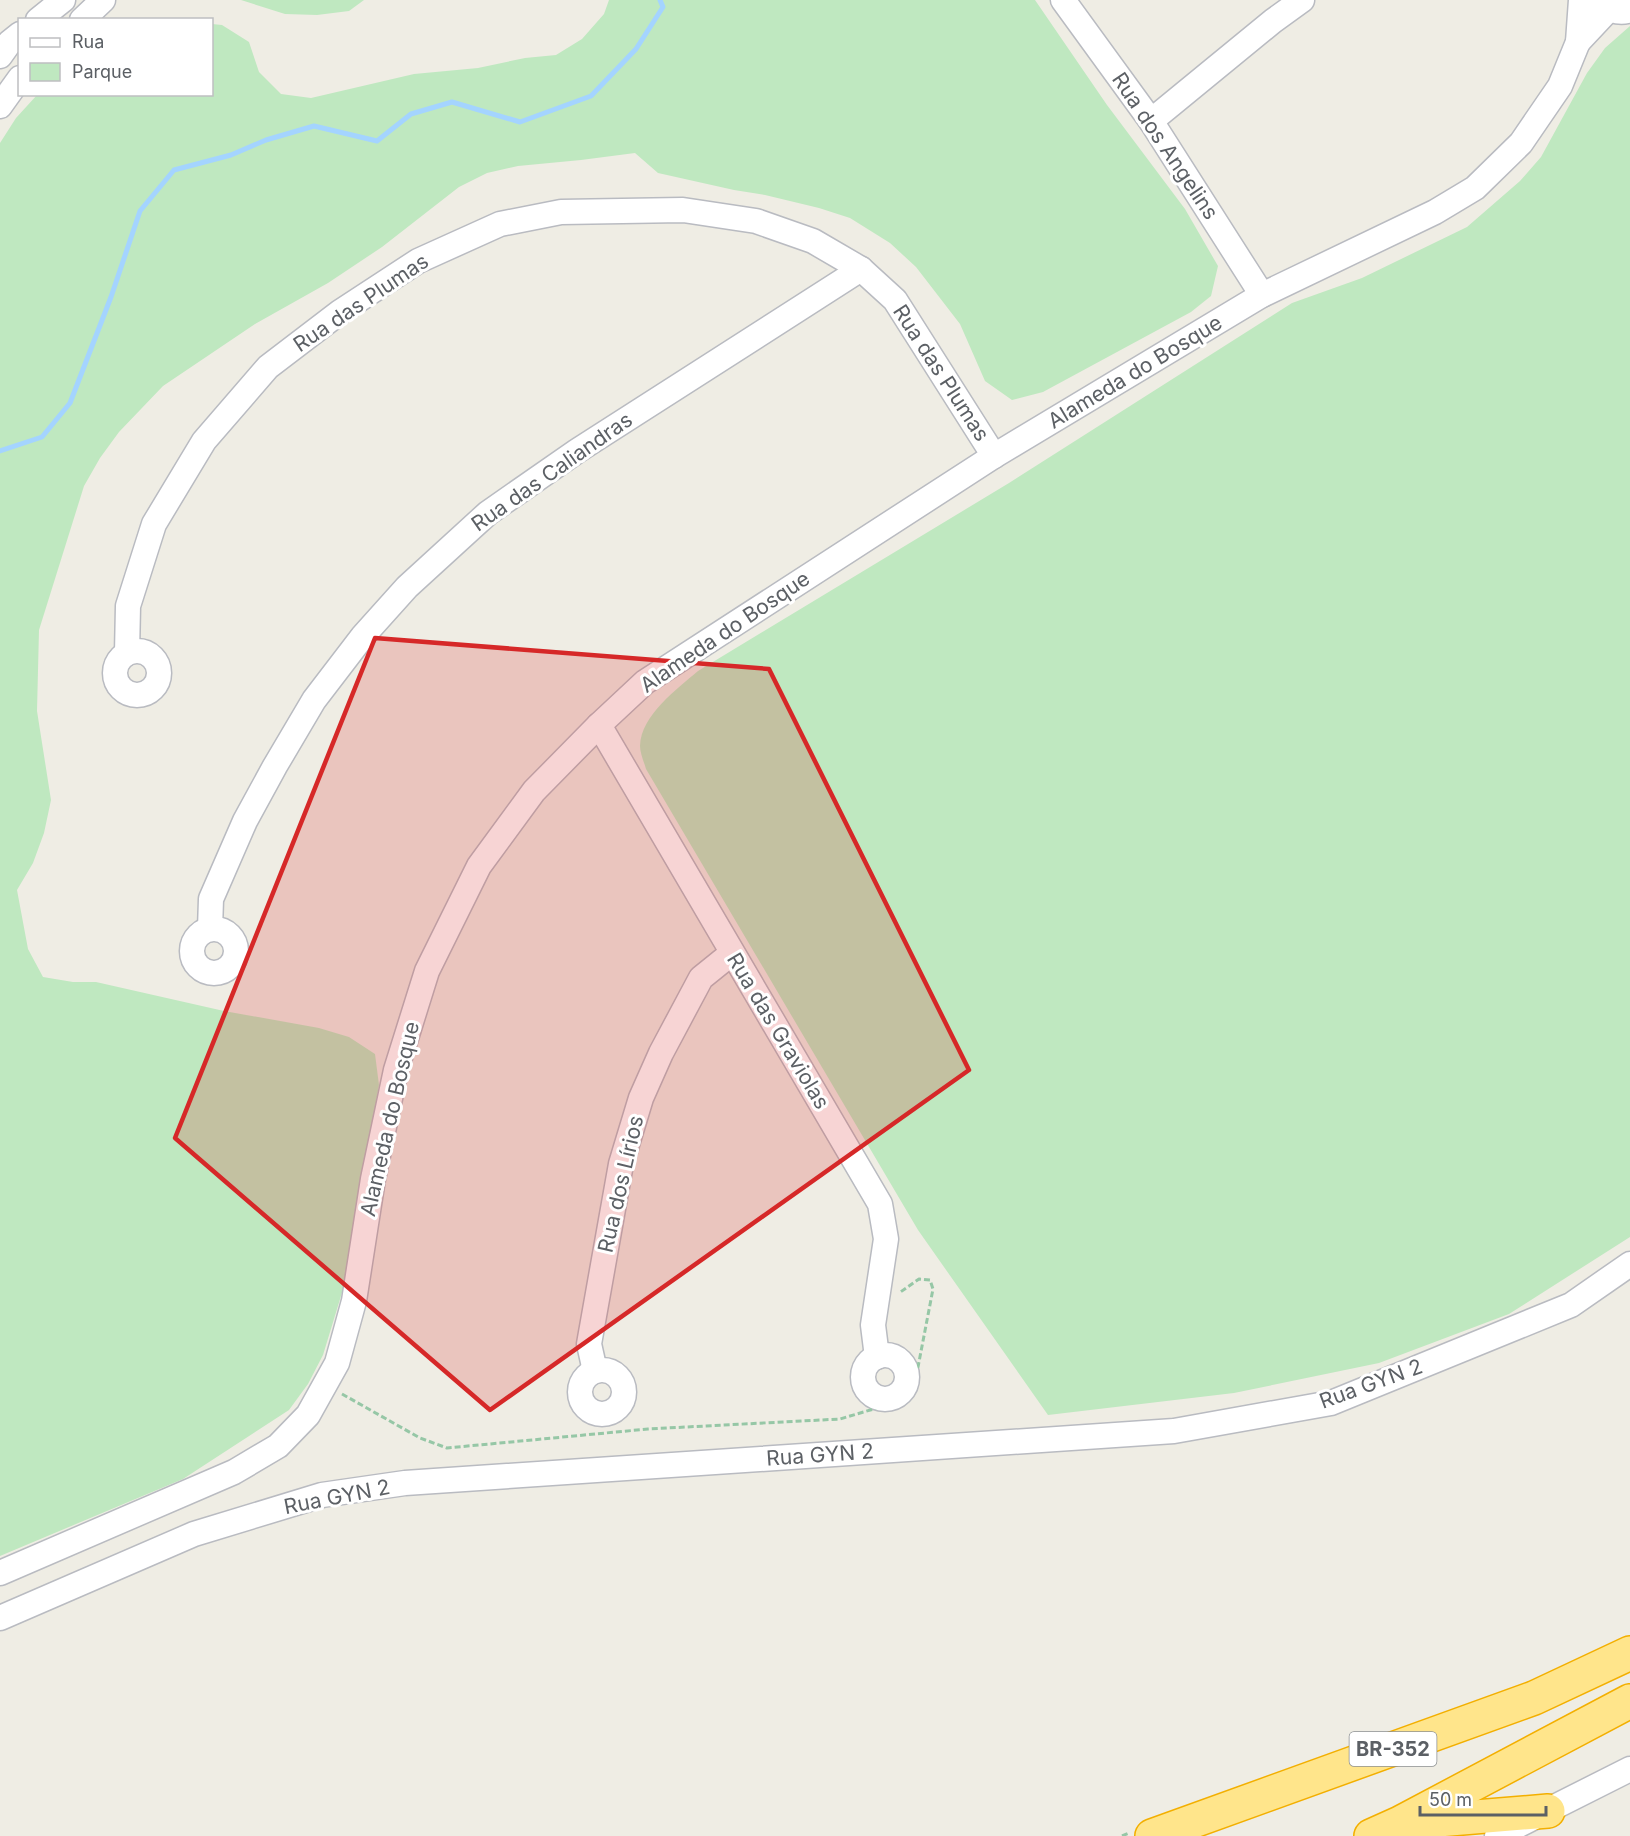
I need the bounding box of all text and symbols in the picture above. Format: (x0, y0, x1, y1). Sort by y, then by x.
legend (18, 18, 213, 96)
text: Rua (72, 31, 104, 52)
text: Parque (72, 61, 132, 82)
street label: Rua dos Angelins (1107, 68, 1224, 224)
street label: Rua das Plumas (288, 248, 433, 357)
street label: Rua das Plumas (888, 300, 995, 446)
street label: Alameda do Bosque (1043, 310, 1226, 433)
street label: Rua das Caliandras (467, 407, 637, 536)
street label: Alameda do Bosque (635, 566, 814, 698)
street label: Rua das Graviolas (722, 948, 835, 1113)
street label: Alameda do Bosque (355, 1019, 424, 1219)
street label: Rua dos Lírios (593, 1113, 648, 1255)
street label: Rua GYN 2 (1316, 1353, 1426, 1414)
street label: Rua GYN 2 (765, 1438, 875, 1471)
street label: Rua GYN 2 (282, 1474, 392, 1519)
road number: BR-352 (1350, 1732, 1436, 1766)
scale bar (1420, 1779, 1546, 1817)
text: 50 m (1429, 1789, 1472, 1810)

